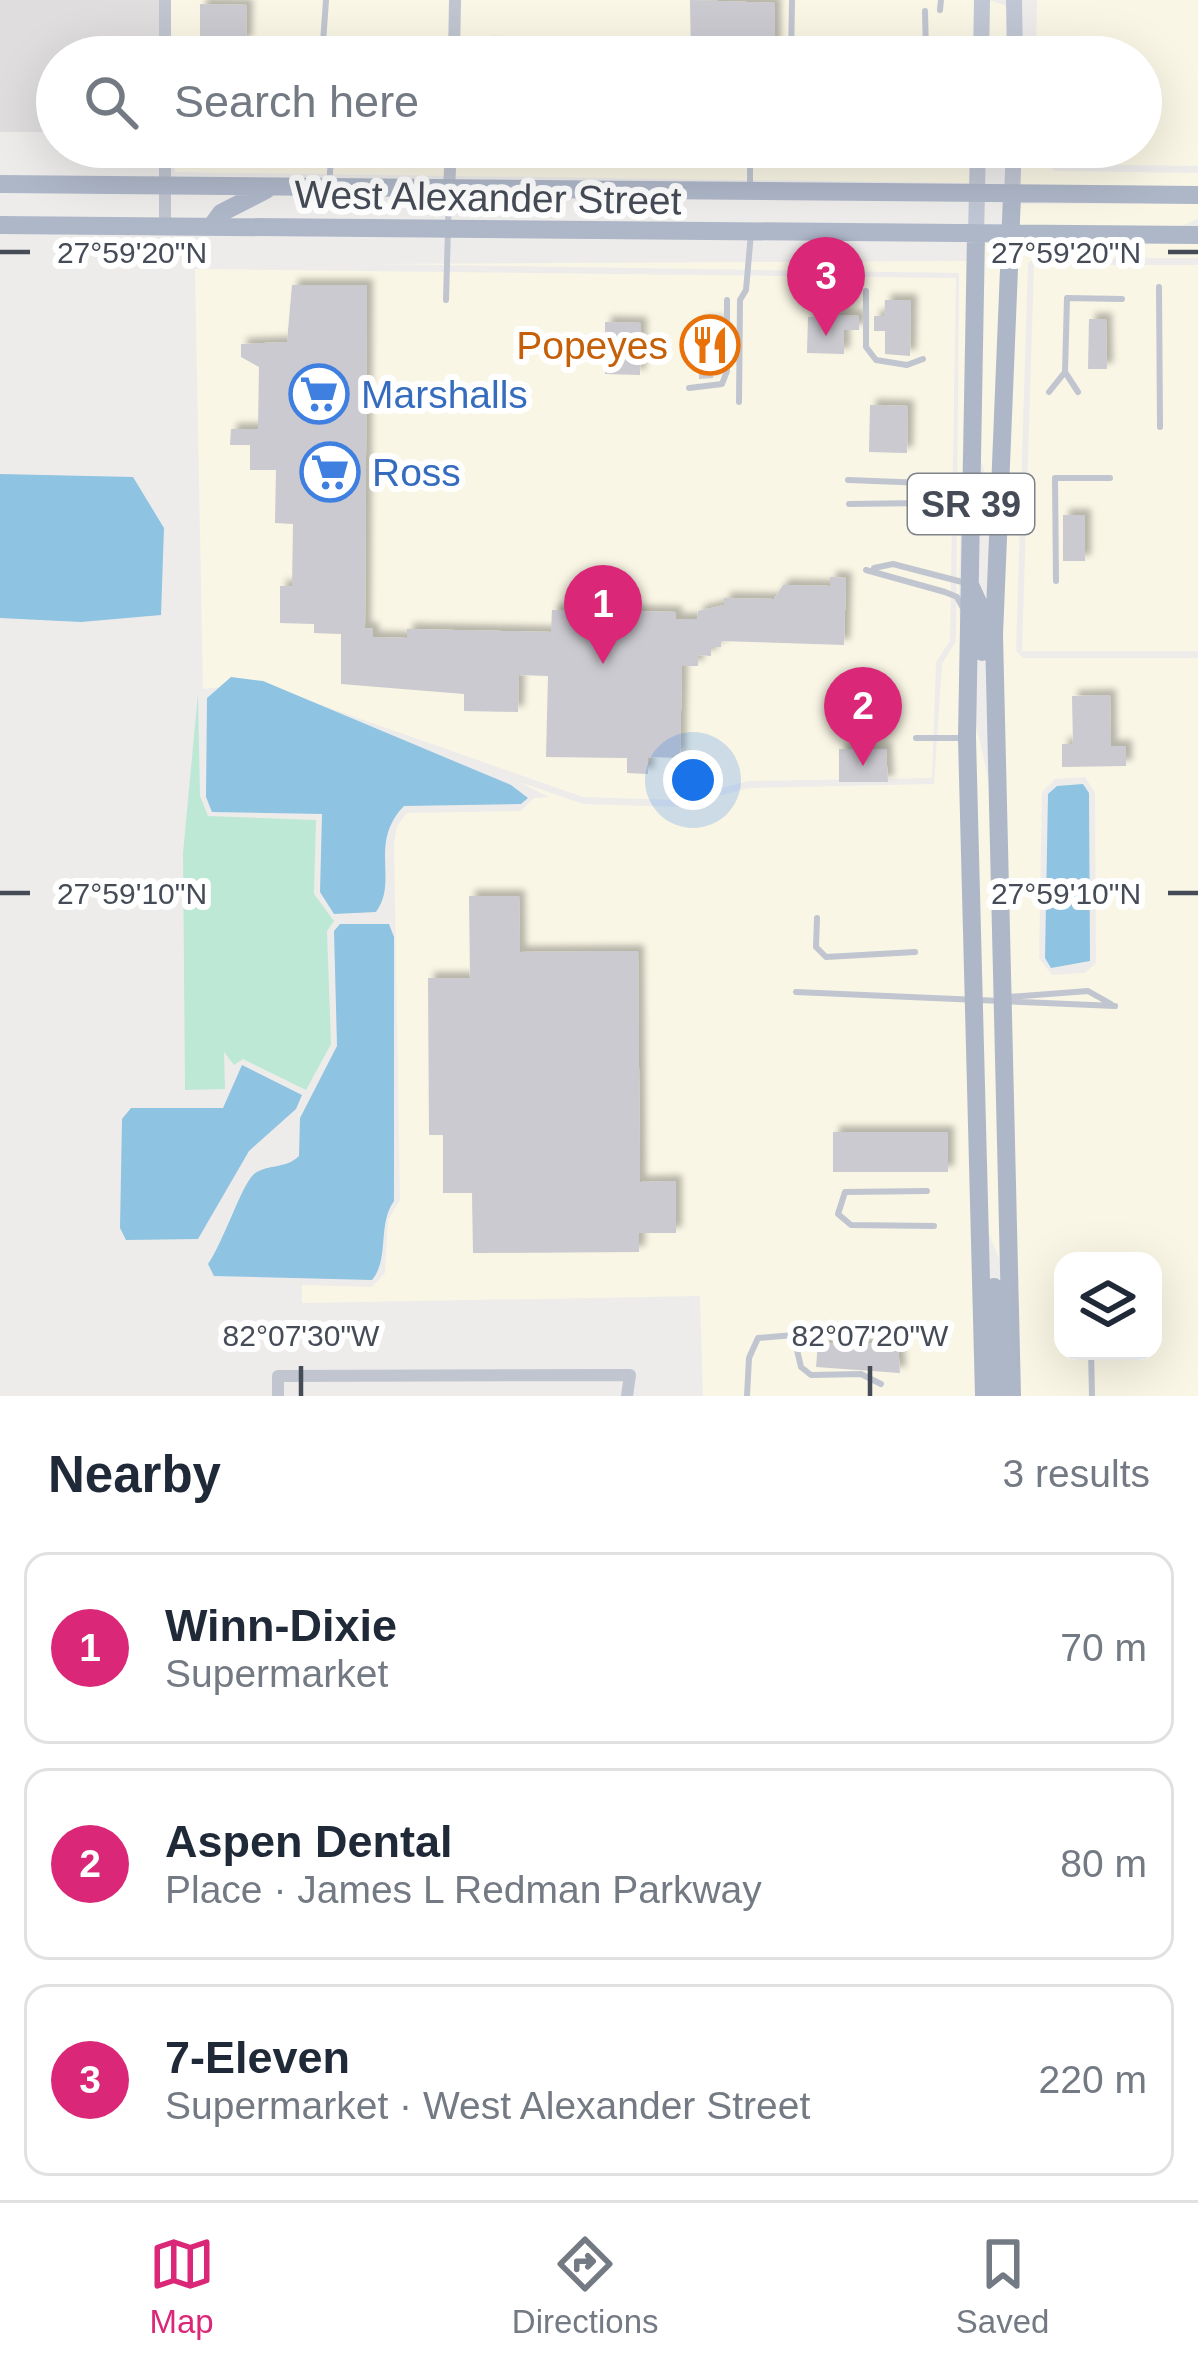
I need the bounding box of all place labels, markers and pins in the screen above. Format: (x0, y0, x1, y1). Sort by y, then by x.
pin: 3 (787, 237, 865, 336)
restaurant icon: Popeyes (679, 314, 741, 376)
place label: Popeyes (516, 324, 668, 367)
supermarket icon: Marshalls (288, 363, 350, 425)
place label: Marshalls (361, 373, 528, 416)
supermarket icon: Ross (299, 441, 361, 503)
place label: Ross (372, 451, 461, 494)
pin: 1 (564, 565, 642, 664)
pin: 2 (824, 667, 902, 766)

